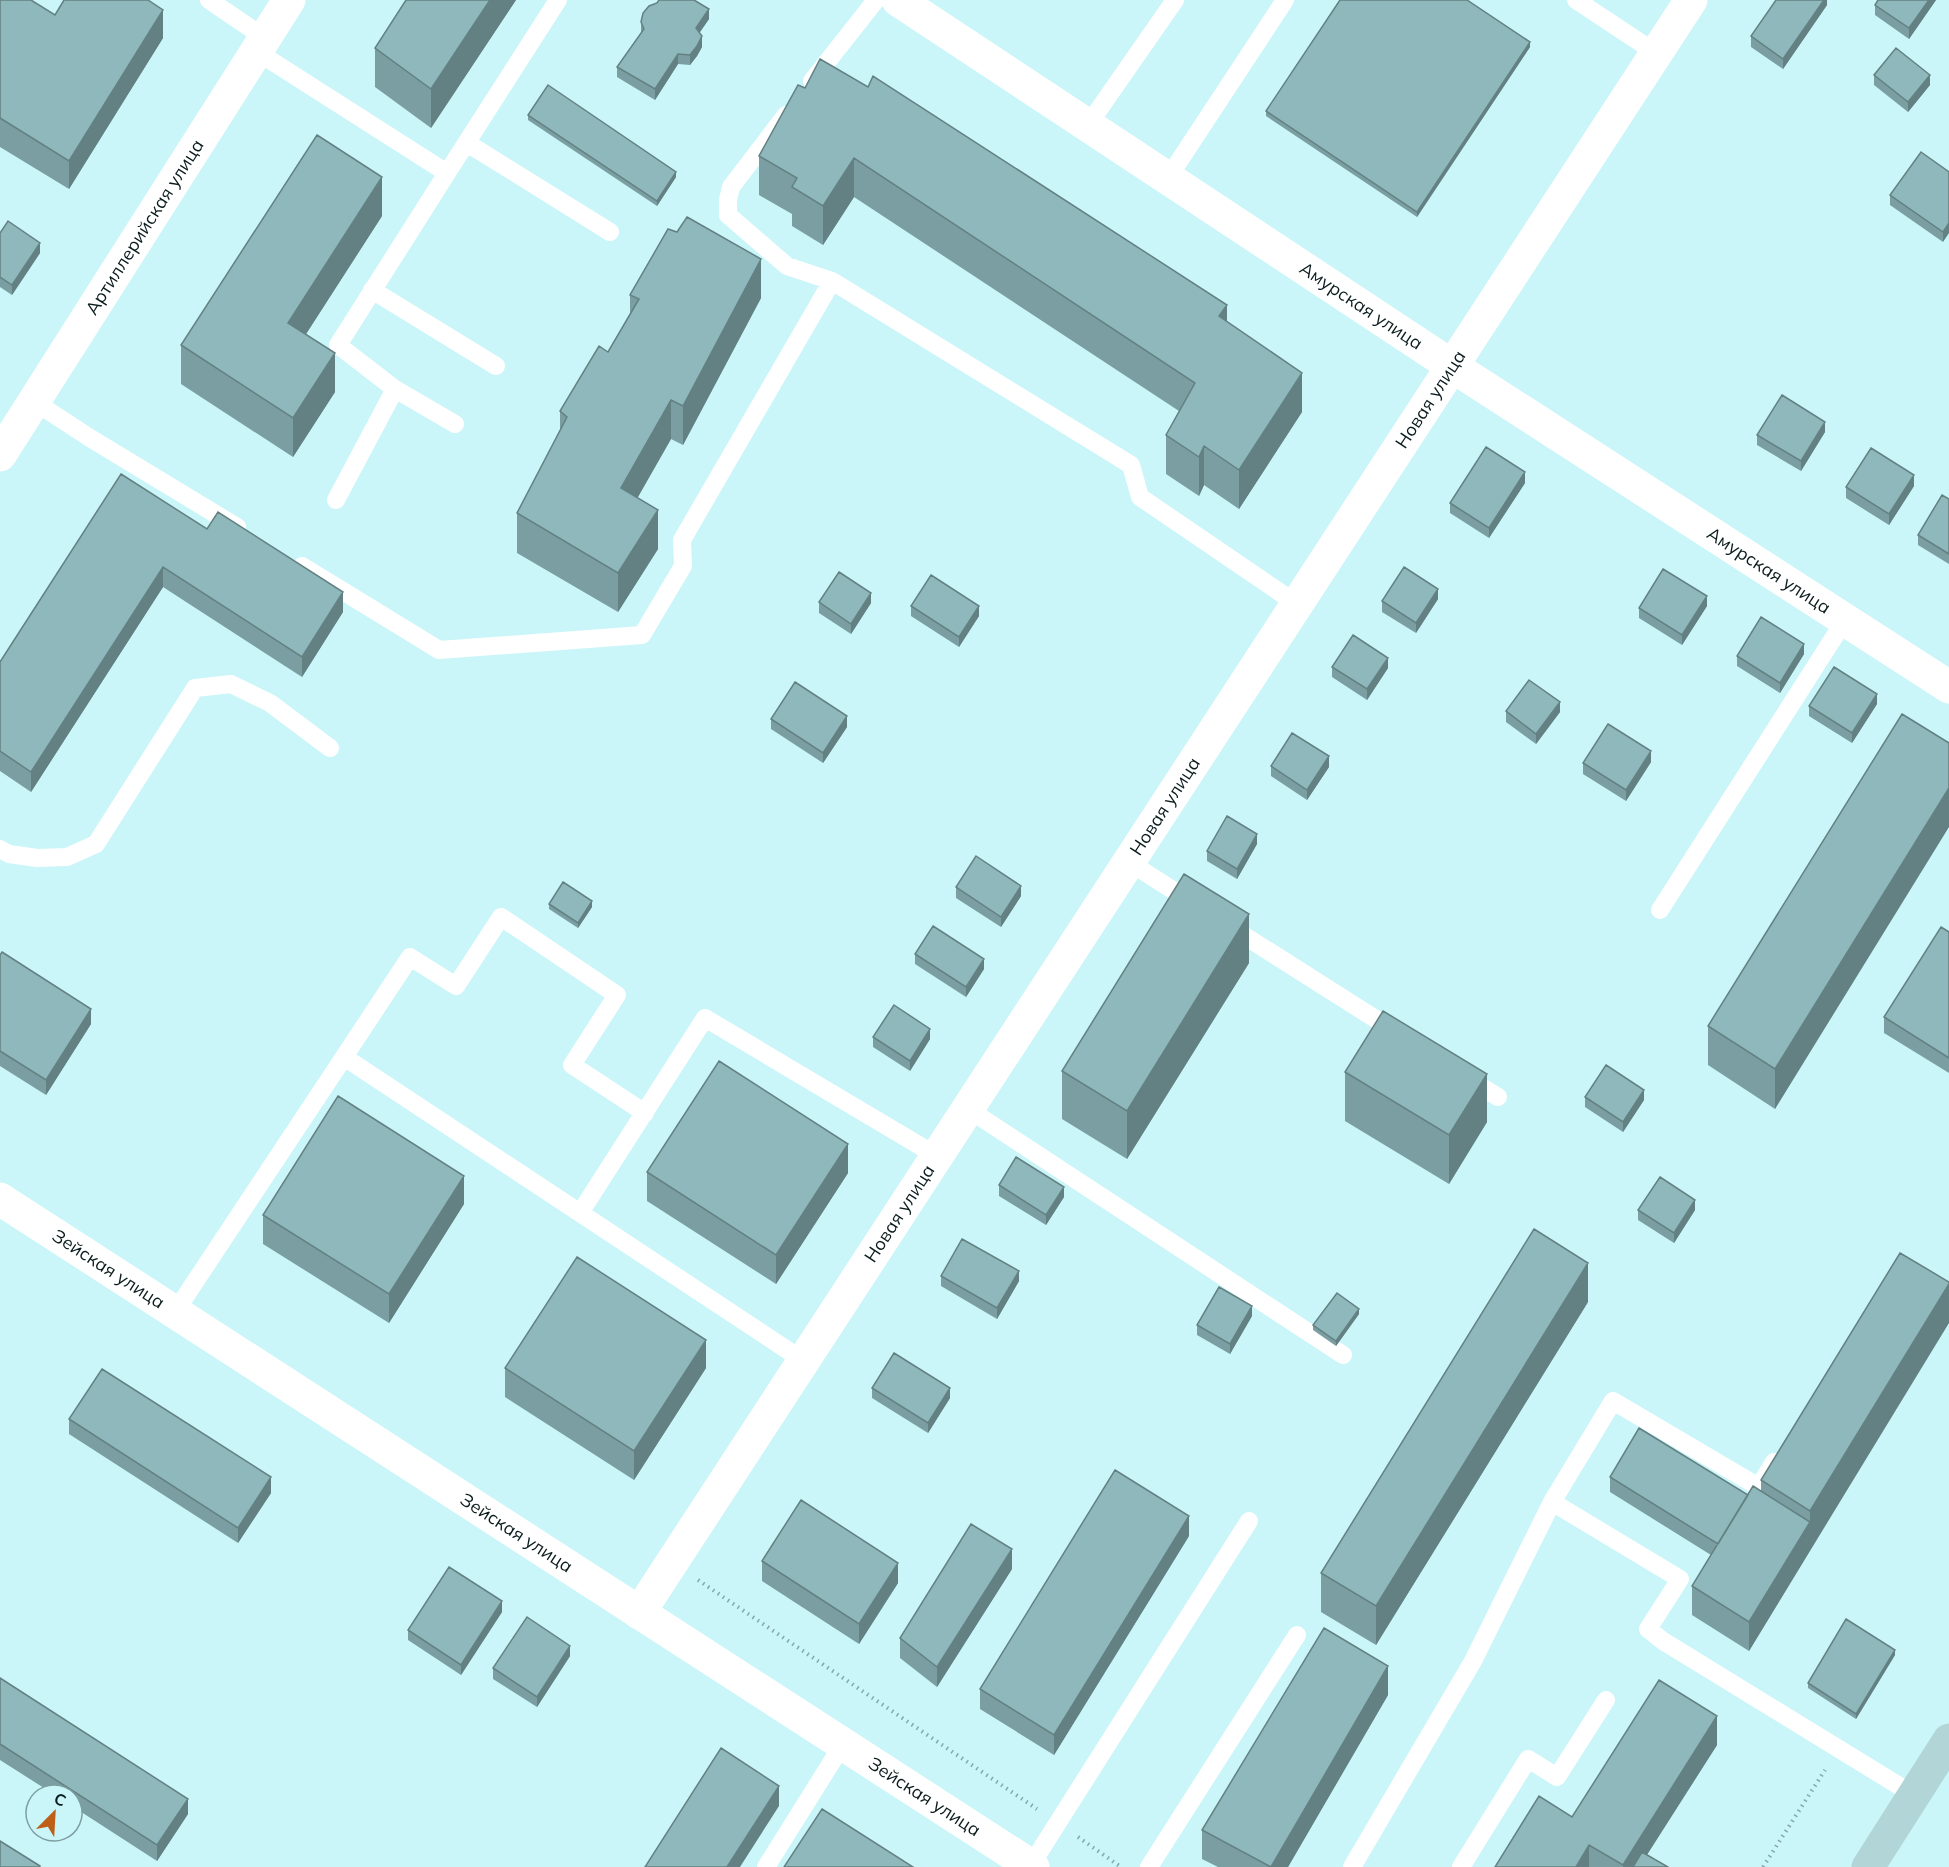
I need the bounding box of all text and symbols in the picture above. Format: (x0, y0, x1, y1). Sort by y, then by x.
street label: Артиллерийская улица (80, 135, 209, 319)
street label: Амурская улица (1295, 257, 1427, 354)
street label: Новая улица (1390, 346, 1470, 452)
street label: Амурская улица (1703, 522, 1835, 619)
street label: Новая улица (1124, 753, 1205, 859)
street label: Новая улица (859, 1160, 939, 1267)
street label: Зейская улица (48, 1224, 169, 1313)
street label: Зейская улица (456, 1488, 577, 1577)
street label: Зейская улица (864, 1752, 985, 1841)
north arrow (24, 1783, 84, 1843)
text: С (51, 1788, 69, 1811)

